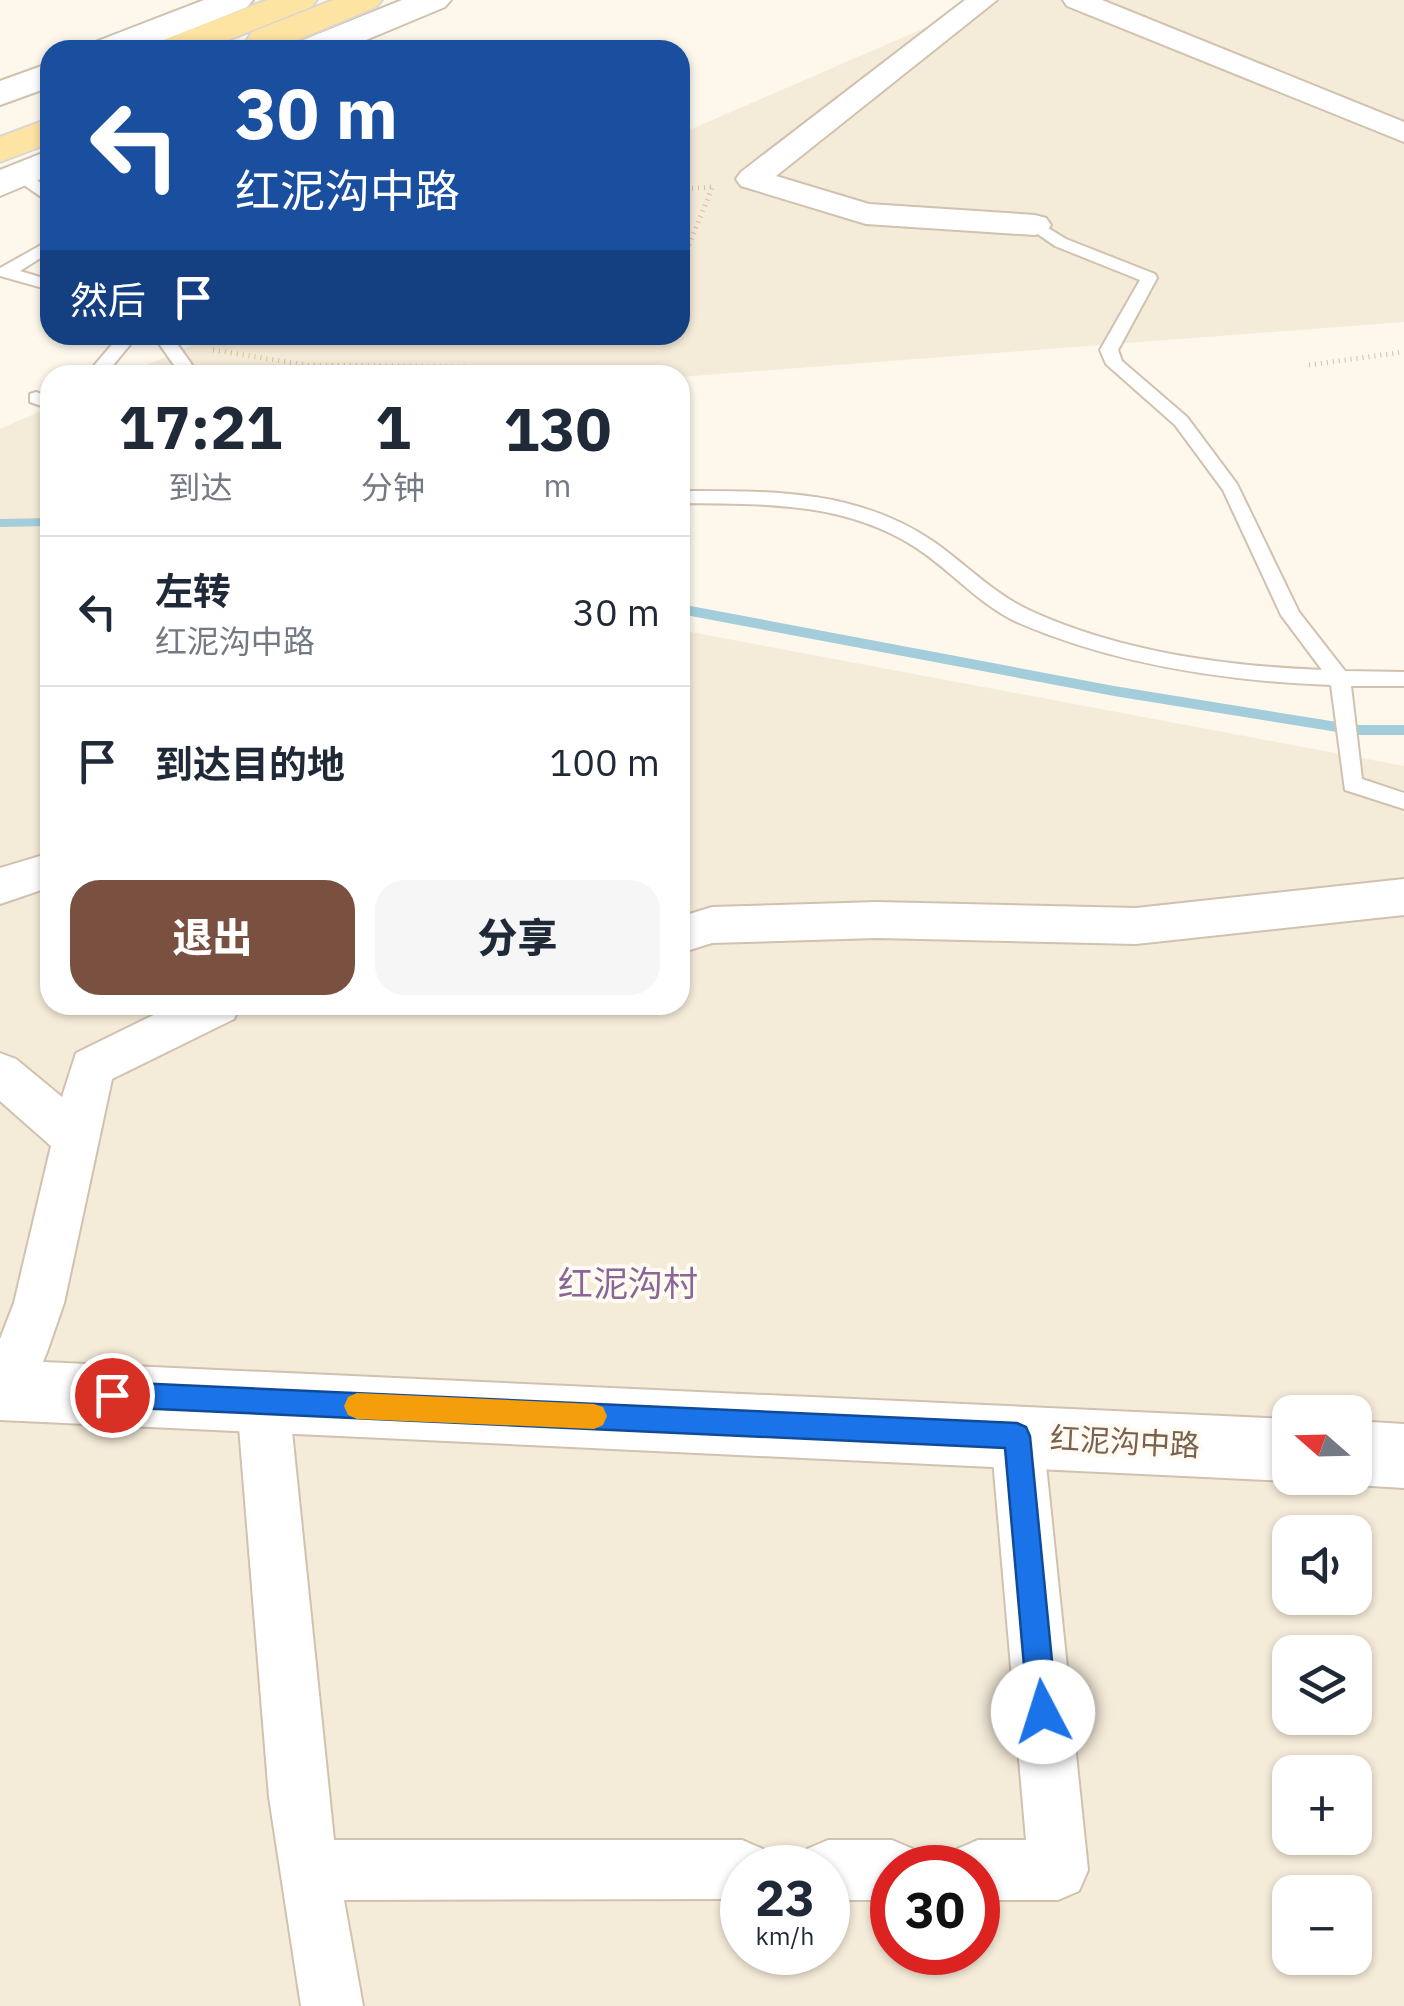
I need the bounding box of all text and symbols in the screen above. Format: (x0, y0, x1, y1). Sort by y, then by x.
text: 30 m (235, 67, 398, 158)
icon: left (70, 80, 200, 210)
text: 红泥沟中路 (235, 161, 460, 219)
icon: arrive (166, 270, 221, 325)
text: 然后 (70, 275, 146, 324)
text: 17:21 (119, 387, 282, 466)
text: 1 (375, 387, 411, 466)
text: 130 (503, 389, 611, 468)
text: m (543, 464, 571, 506)
text: 到达 (168, 466, 232, 508)
text: 分钟 (361, 466, 425, 508)
text: 左转 (155, 566, 231, 615)
icon: left (70, 584, 125, 639)
text: 30 m (572, 587, 660, 636)
text: 红泥沟中路 (155, 620, 315, 662)
icon: arrive (70, 734, 125, 789)
text: 100 m (549, 737, 660, 786)
text: 到达目的地 (155, 739, 345, 788)
button: 退出 (70, 880, 355, 995)
button: 分享 (375, 880, 660, 995)
district label: 红泥沟村 (558, 1260, 698, 1306)
pin (70, 1353, 155, 1438)
icon: arrive (85, 1368, 140, 1423)
north arrow (1272, 1395, 1372, 1495)
map controls (1272, 1395, 1372, 1975)
street label: 红泥沟中路 (1049, 1418, 1201, 1464)
button: sound (1272, 1515, 1372, 1615)
button: layers (1272, 1635, 1372, 1735)
position arrow (991, 1660, 1095, 1764)
button: + (1272, 1755, 1372, 1855)
speed limit sign: 30 (870, 1845, 1000, 1975)
text: 23 (755, 1865, 815, 1930)
button: − (1272, 1875, 1372, 1975)
text: km/h (756, 1919, 814, 1952)

